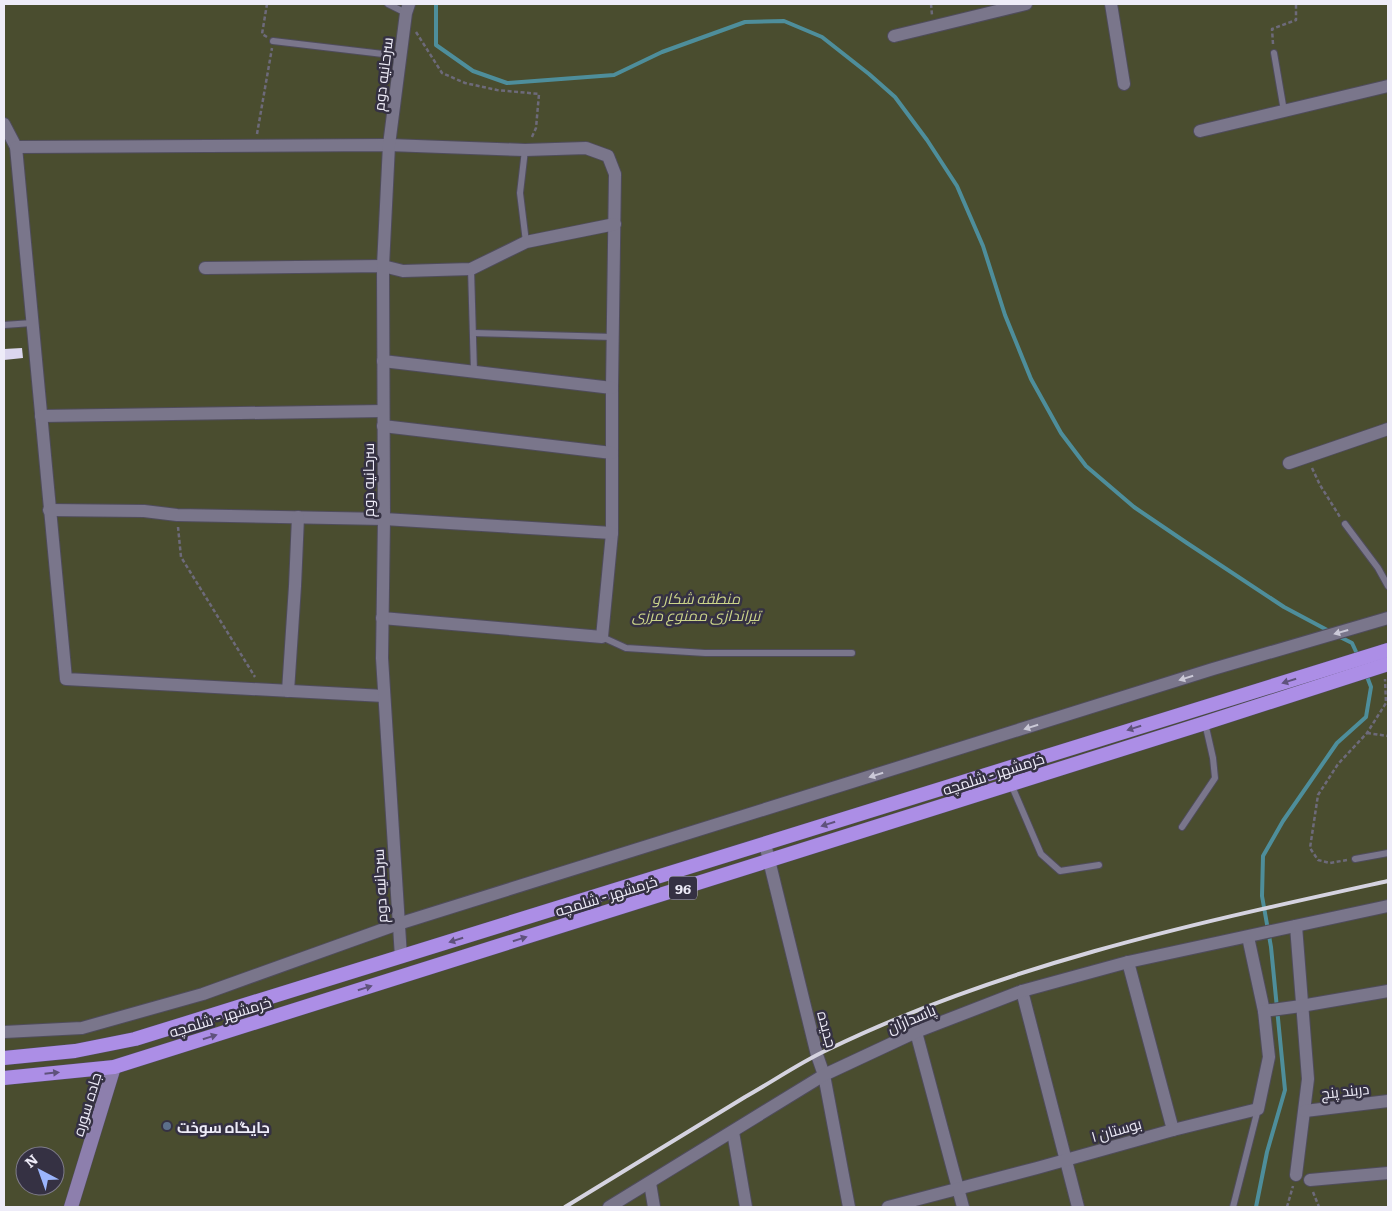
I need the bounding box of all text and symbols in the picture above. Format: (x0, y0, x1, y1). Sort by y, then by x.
street label: سرحانیه دوم (366, 36, 398, 112)
street label: سرحانیه دوم (356, 443, 379, 517)
park label: منطقه شکار و تیراندازی ممنوع مرزی (632, 586, 763, 626)
one-way arrow (1334, 628, 1349, 636)
one-way arrow (1178, 675, 1193, 682)
one-way arrow (1282, 678, 1297, 686)
one-way arrow (1023, 723, 1038, 731)
one-way arrow (1126, 725, 1141, 732)
street label: خرمشهر - شلمچه (939, 746, 1047, 800)
one-way arrow (868, 772, 883, 780)
one-way arrow (821, 820, 836, 828)
street label: سرحانیه دوم (366, 848, 392, 924)
street label: خرمشهر - شلمچه (552, 869, 660, 921)
road number: 96 (669, 876, 697, 900)
one-way arrow (512, 935, 527, 943)
one-way arrow (449, 937, 464, 944)
one-way arrow (357, 984, 372, 991)
street label: خرمشهر - شلمچه (166, 990, 274, 1042)
street label: پاسداران (883, 997, 939, 1039)
street label: جدیده (812, 1008, 844, 1050)
one-way arrow (202, 1032, 217, 1040)
one-way arrow (45, 1069, 61, 1077)
street label: جاده سوره (65, 1069, 107, 1139)
street label: دربند پنچ (1320, 1076, 1370, 1105)
street label: بوستان ۱ (1088, 1111, 1144, 1147)
place label: جایگاه سوخت (177, 1115, 270, 1138)
marker: جایگاه سوخت (161, 1120, 173, 1132)
north arrow (15, 1146, 65, 1196)
text: N (20, 1149, 42, 1172)

